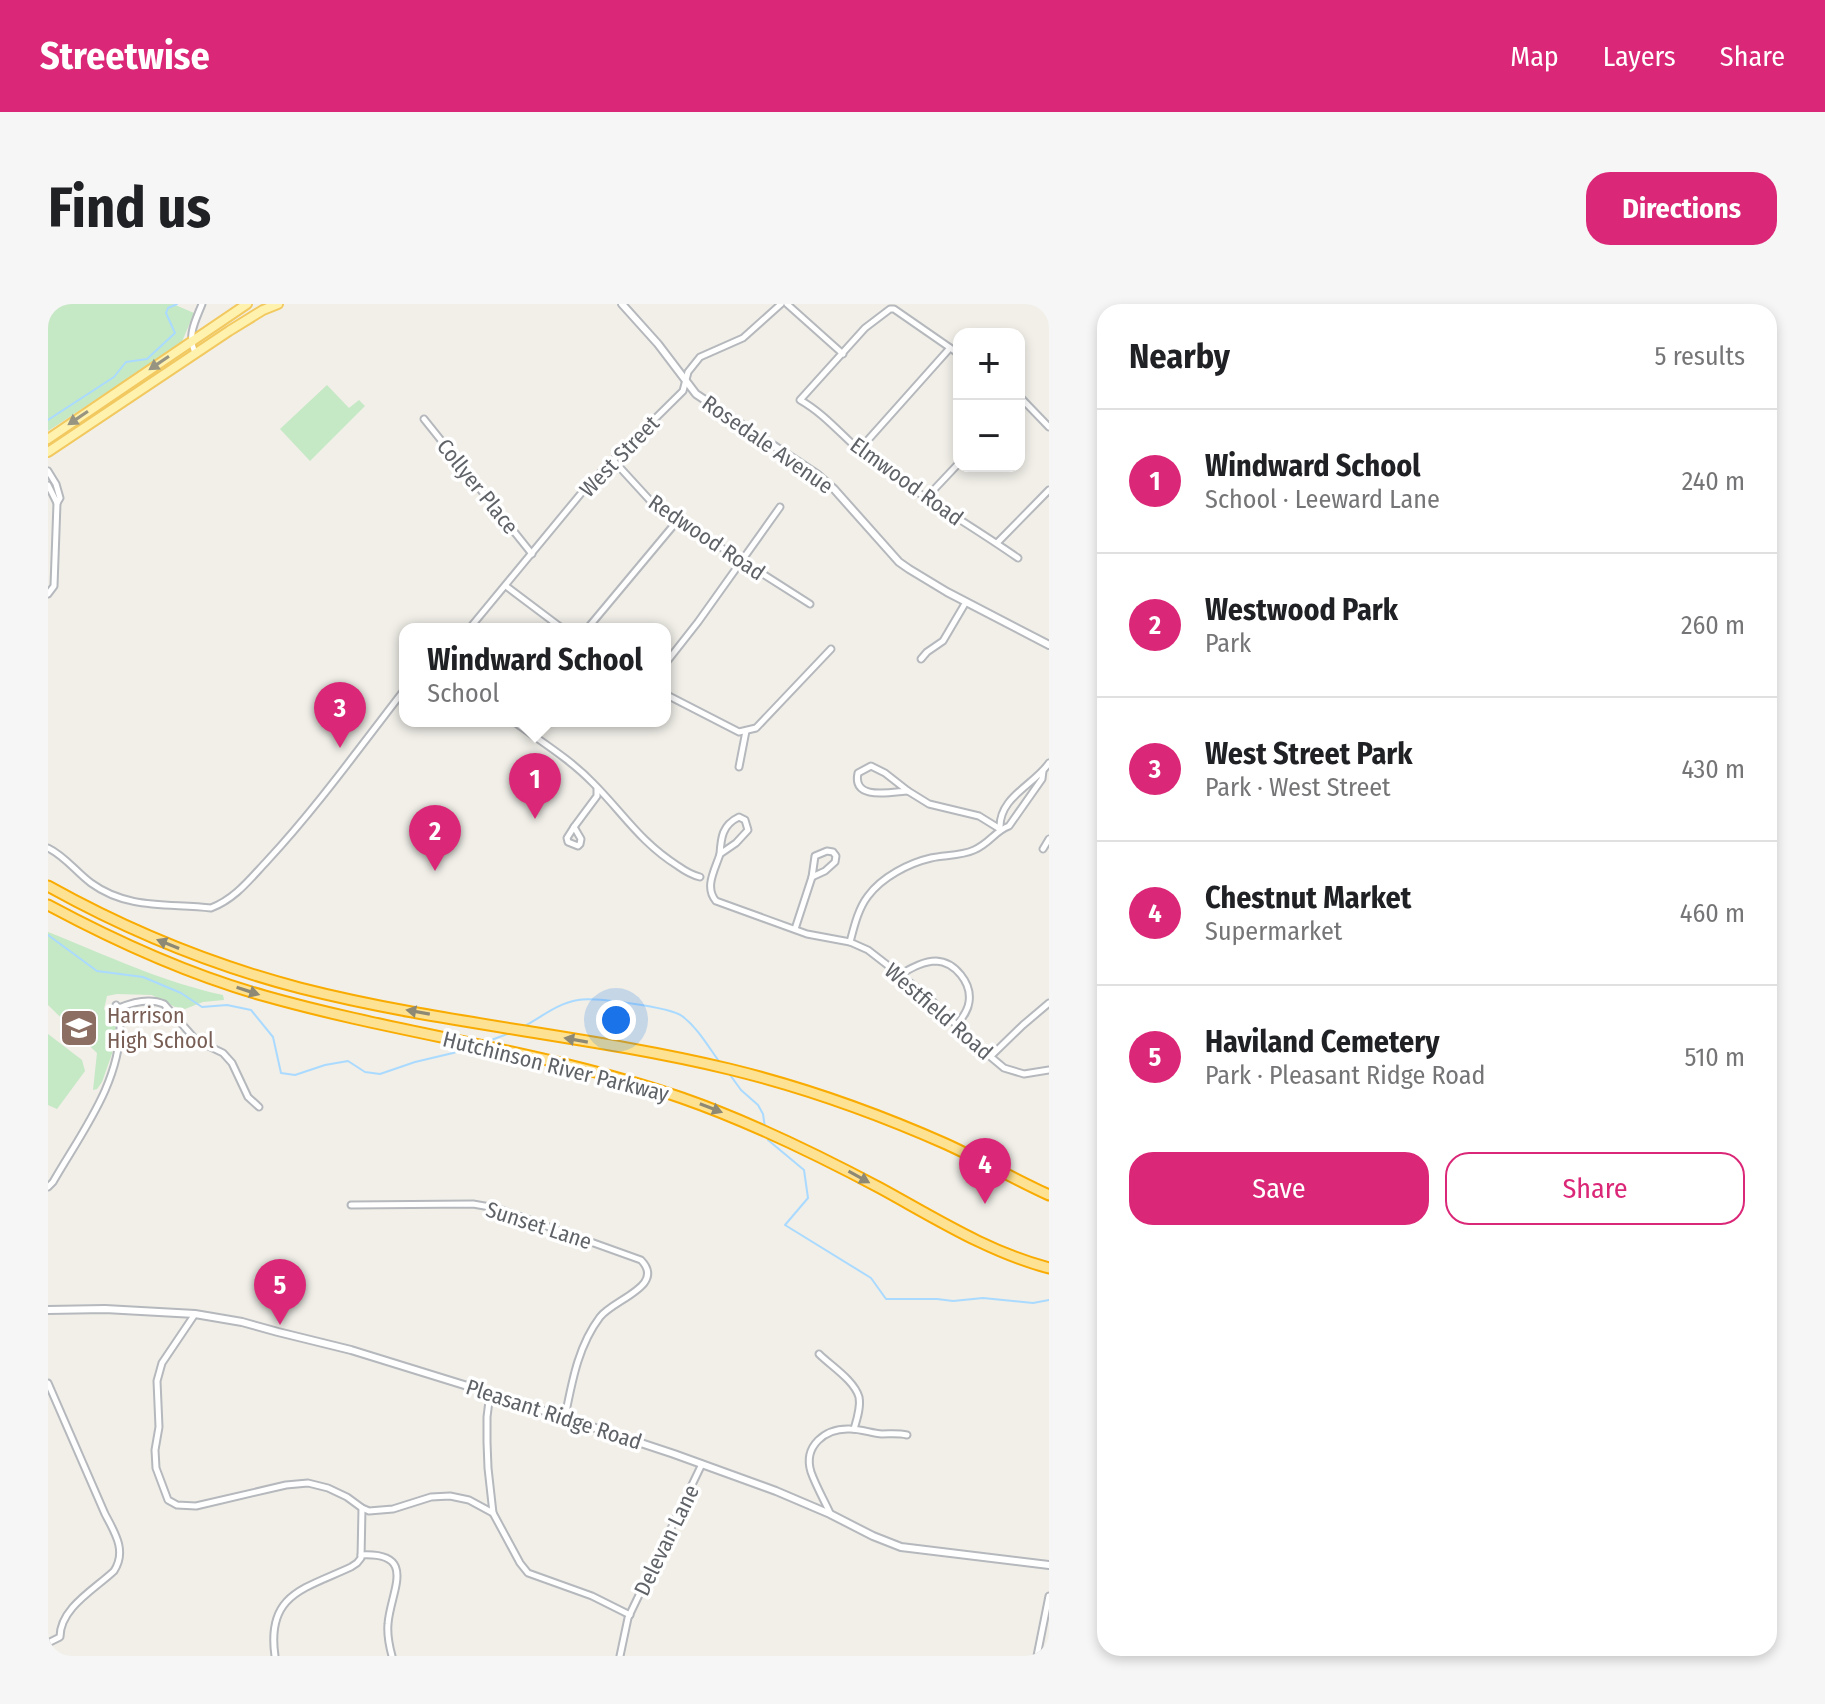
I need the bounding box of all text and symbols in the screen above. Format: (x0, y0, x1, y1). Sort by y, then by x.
text: Streetwise (40, 33, 210, 79)
text: Map (1510, 40, 1559, 73)
text: Layers (1603, 40, 1676, 73)
text: Share (1720, 40, 1785, 73)
button: Directions (1586, 172, 1777, 245)
text: Find us (48, 175, 211, 242)
map controls (953, 328, 1025, 472)
button: + (953, 328, 1025, 400)
text: Nearby (1129, 336, 1230, 377)
text: 5 results (1655, 341, 1745, 372)
one-way arrow (148, 355, 170, 369)
street label: Rosedale Avenue (697, 389, 838, 500)
button: − (953, 400, 1025, 472)
street label: West Street (574, 409, 665, 503)
one-way arrow (67, 411, 89, 425)
street label: Elmwood Road (845, 431, 968, 531)
street label: Collyer Place (431, 433, 524, 539)
text: Windward School (1205, 448, 1420, 484)
text: 1 (1150, 466, 1161, 497)
text: 240 m (1682, 466, 1745, 497)
text: School · Leeward Lane (1205, 484, 1440, 515)
street label: Redwood Road (643, 489, 770, 586)
text: Westwood Park (1205, 592, 1398, 628)
text: 2 (1149, 610, 1161, 641)
text: 260 m (1681, 610, 1745, 641)
popup (399, 623, 671, 727)
text: Park (1205, 628, 1251, 659)
text: Windward School (427, 642, 643, 678)
text: School (427, 678, 499, 709)
pin: 3 (314, 682, 366, 748)
text: West Street Park (1205, 736, 1413, 772)
pin: 1 (509, 753, 561, 819)
text: 3 (1149, 754, 1161, 785)
text: 430 m (1681, 754, 1745, 785)
text: Park · West Street (1205, 772, 1391, 803)
pin: 2 (409, 805, 461, 871)
text: Chestnut Market (1205, 880, 1411, 916)
text: 4 (1148, 898, 1162, 929)
text: 460 m (1680, 898, 1745, 929)
text: Supermarket (1205, 916, 1342, 947)
one-way arrow (156, 937, 180, 950)
street label: Westfield Road (879, 957, 998, 1066)
one-way arrow (236, 985, 260, 997)
your location (596, 1000, 636, 1040)
place label: Harrison High School (107, 1002, 214, 1054)
one-way arrow (406, 1006, 431, 1018)
school or university icon: Harrison High School (58, 1007, 100, 1049)
text: Haviland Cemetery (1205, 1024, 1440, 1060)
street label: Hutchinson River Parkway (440, 1025, 672, 1108)
one-way arrow (563, 1033, 588, 1045)
text: 5 (1149, 1042, 1161, 1073)
text: 510 m (1685, 1042, 1745, 1073)
text: Park · Pleasant Ridge Road (1205, 1060, 1485, 1091)
one-way arrow (699, 1102, 723, 1115)
pin: 4 (959, 1138, 1011, 1204)
button: Save (1129, 1152, 1429, 1225)
button: Share (1445, 1152, 1745, 1225)
one-way arrow (848, 1170, 870, 1184)
street label: Sunset Lane (483, 1196, 595, 1255)
pin: 5 (254, 1259, 306, 1325)
street label: Pleasant Ridge Road (463, 1373, 645, 1456)
street label: Delevan Lane (628, 1480, 705, 1600)

